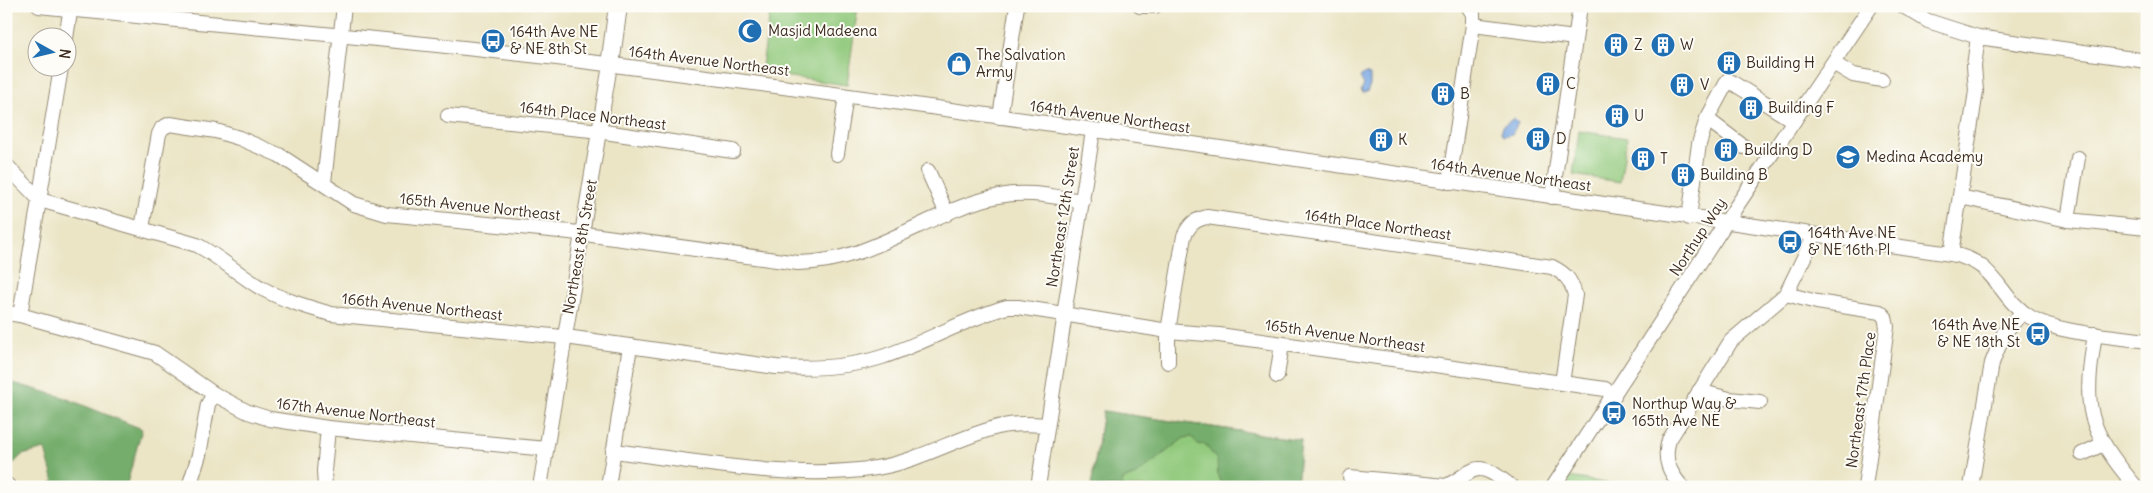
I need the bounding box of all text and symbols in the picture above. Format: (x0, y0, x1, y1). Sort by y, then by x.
mosque icon: Masjid Madeena (737, 18, 763, 44)
place label: Masjid Madeena (768, 21, 878, 40)
place label: 164th Ave NE & NE 8th St (510, 22, 598, 58)
north arrow (28, 28, 78, 78)
bus stop icon: 164th Ave NE & NE 8th St (480, 28, 506, 54)
building icon: Z (1603, 32, 1629, 58)
building icon: W (1650, 32, 1676, 58)
place label: Z (1634, 35, 1643, 54)
place label: W (1680, 35, 1694, 54)
street label: 164th Avenue Northeast (628, 41, 790, 80)
place label: The Salvation Army (976, 45, 1066, 81)
text: N (55, 48, 74, 60)
building icon: Building H (1716, 50, 1742, 76)
shop icon: The Salvation Army (946, 51, 972, 77)
place label: Building H (1746, 53, 1815, 72)
building icon: C (1535, 71, 1561, 97)
building icon: V (1669, 72, 1695, 98)
place label: C (1566, 74, 1576, 93)
place label: V (1700, 75, 1709, 94)
building icon: B (1430, 81, 1456, 107)
place label: B (1460, 84, 1470, 103)
building icon: Building F (1738, 95, 1764, 121)
street label: 164th Avenue Northeast (1029, 96, 1191, 137)
street label: 164th Place Northeast (519, 97, 667, 134)
place label: Building F (1768, 98, 1835, 117)
building icon: U (1604, 103, 1630, 129)
place label: U (1634, 106, 1644, 125)
building icon: D (1525, 126, 1551, 152)
building icon: K (1368, 127, 1394, 153)
place label: D (1556, 129, 1567, 148)
place label: K (1398, 130, 1408, 149)
building icon: Building D (1713, 137, 1739, 163)
place label: Building D (1744, 140, 1813, 159)
school or university icon: Medina Academy (1835, 144, 1861, 170)
street label: Northeast 12th Street (1042, 145, 1083, 289)
building icon: T (1630, 146, 1656, 172)
place label: Medina Academy (1866, 147, 1983, 166)
place label: T (1660, 149, 1668, 168)
street label: 164th Avenue Northeast (1430, 154, 1592, 195)
building icon: Building B (1670, 162, 1696, 188)
place label: Building B (1700, 165, 1768, 184)
street label: Northeast 8th Street (558, 178, 601, 316)
street label: 165th Avenue Northeast (399, 189, 561, 224)
street label: Northup Way (1665, 194, 1730, 279)
street label: 164th Place Northeast (1304, 205, 1452, 244)
place label: 164th Ave NE & NE 16th Pl (1808, 223, 1896, 259)
bus stop icon: 164th Ave NE & NE 16th Pl (1777, 229, 1803, 255)
street label: 166th Avenue Northeast (341, 289, 503, 324)
street label: 165th Avenue Northeast (1264, 315, 1426, 356)
place label: 164th Ave NE & NE 18th St (1932, 315, 2020, 351)
bus stop icon: 164th Ave NE & NE 18th St (2025, 321, 2051, 347)
street label: Northeast 17th Place (1842, 331, 1879, 469)
street label: 167th Avenue Northeast (275, 393, 437, 432)
place label: Northup Way & 165th Ave NE (1632, 394, 1737, 430)
bus stop icon: Northup Way & 165th Ave NE (1601, 400, 1627, 426)

